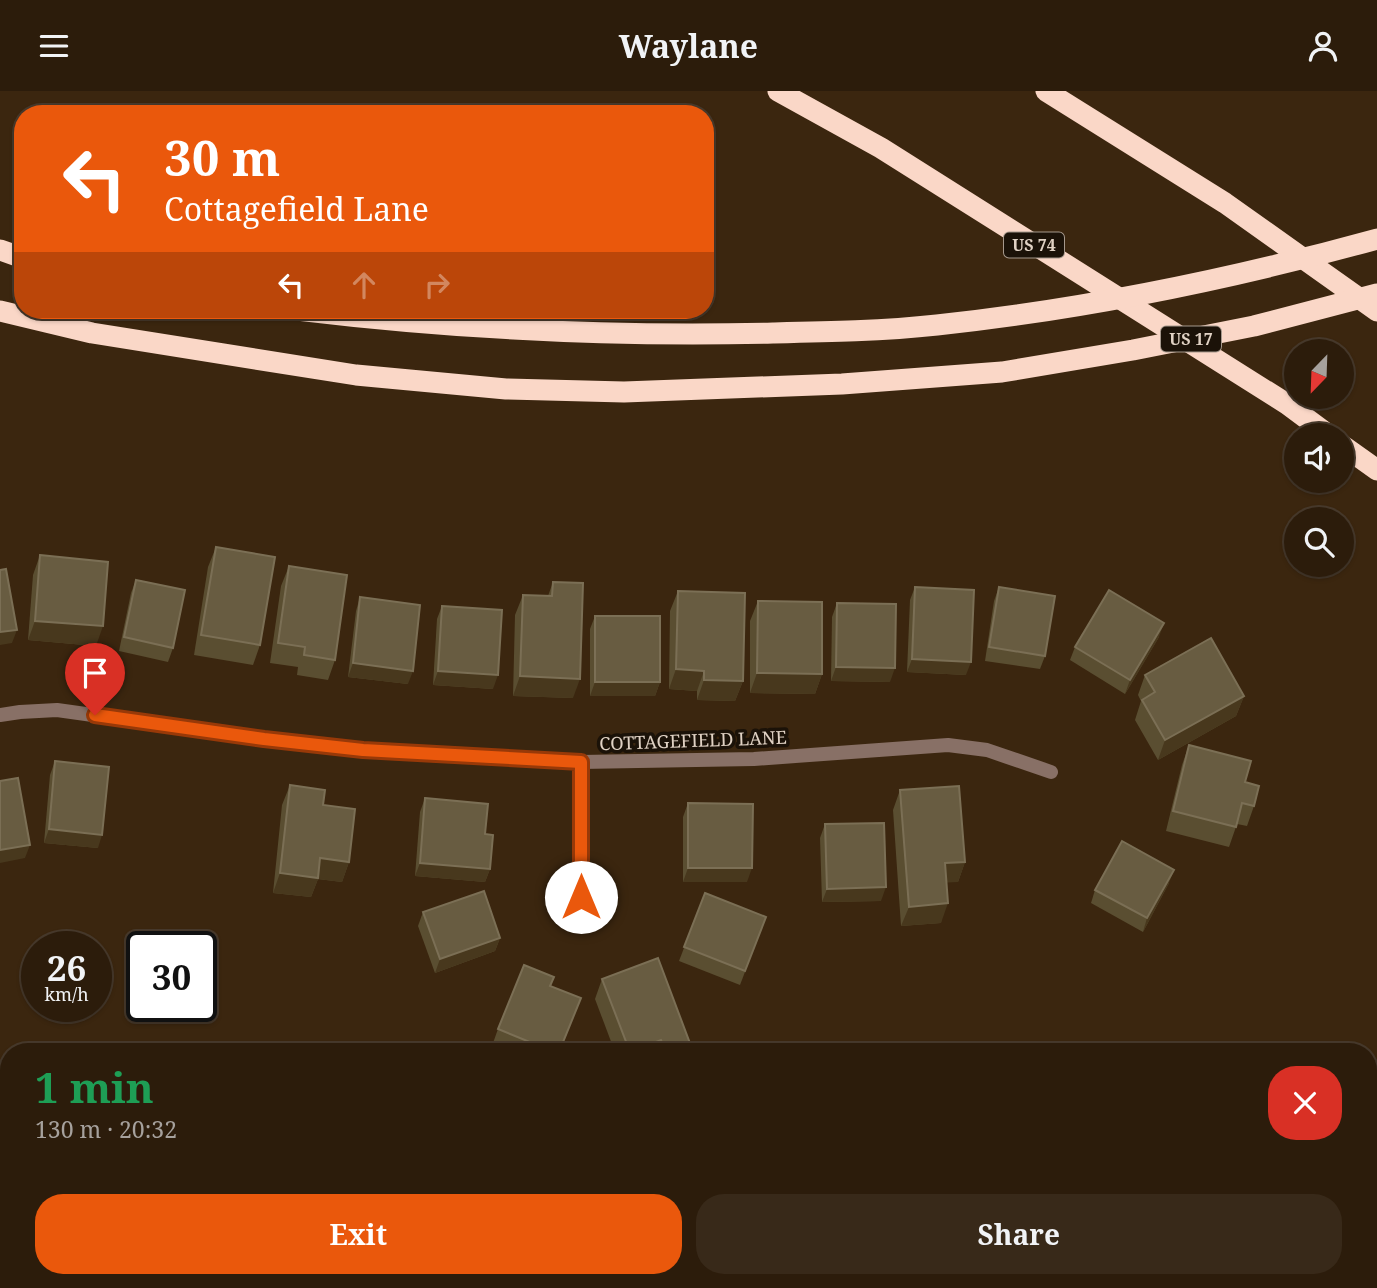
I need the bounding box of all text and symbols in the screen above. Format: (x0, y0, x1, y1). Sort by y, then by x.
text: Waylane (619, 24, 758, 67)
icon: menu (35, 27, 73, 65)
icon: person (1304, 27, 1342, 65)
text: 30 m (164, 124, 280, 190)
icon: left (49, 133, 140, 224)
text: Cottagefield Lane (164, 187, 429, 230)
road number: US 74 (1004, 233, 1064, 257)
icon: left (272, 266, 310, 304)
icon: ahead (345, 266, 383, 304)
icon: right (418, 266, 456, 304)
road number: US 17 (1161, 327, 1221, 351)
north arrow (1284, 339, 1354, 409)
map controls (1284, 339, 1354, 577)
button: sound (1284, 423, 1354, 493)
button: search (1284, 507, 1354, 577)
pin (65, 643, 125, 715)
icon: arrive (76, 654, 114, 692)
street label: COTTAGEFIELD LANE (599, 725, 787, 755)
position arrow (544, 860, 618, 934)
speed limit sign: 30 (126, 931, 217, 1022)
text: 26 (47, 944, 86, 991)
text: km/h (44, 982, 89, 1006)
text: 1 min (35, 1058, 154, 1115)
button: close (1268, 1066, 1342, 1140)
text: 130 m · 20:32 (35, 1113, 177, 1145)
button: Exit (35, 1194, 682, 1274)
button: Share (696, 1194, 1342, 1274)

